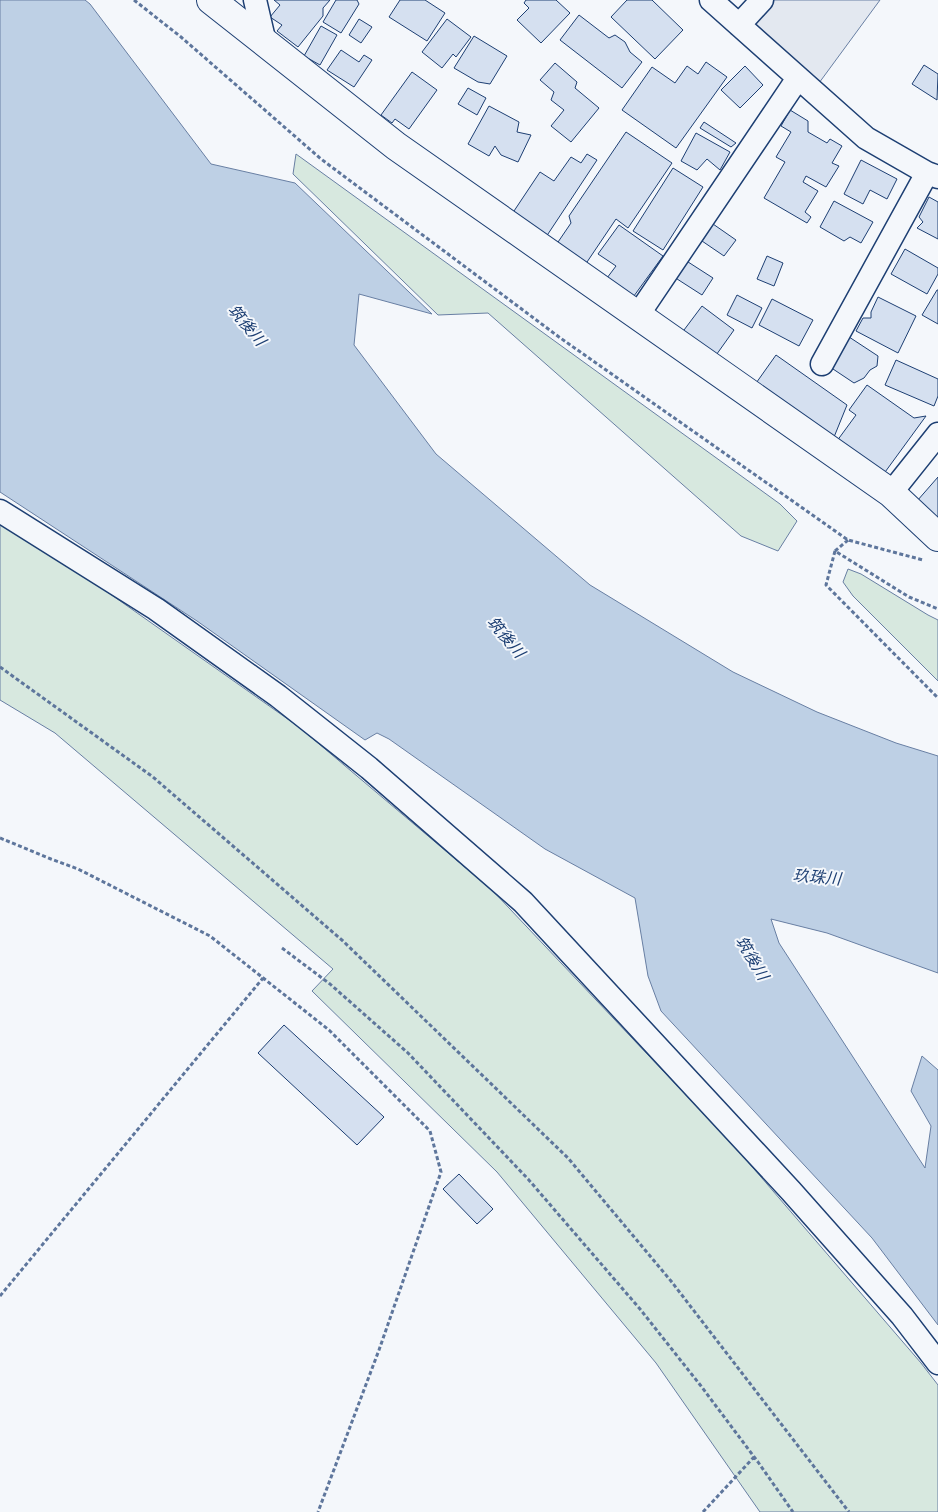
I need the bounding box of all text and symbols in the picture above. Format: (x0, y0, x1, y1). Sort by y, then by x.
water label: 筑後川 (224, 301, 271, 351)
water label: 筑後川 (483, 613, 530, 663)
water label: 玖珠川 (792, 865, 844, 889)
water label: 筑後川 (731, 933, 774, 985)

